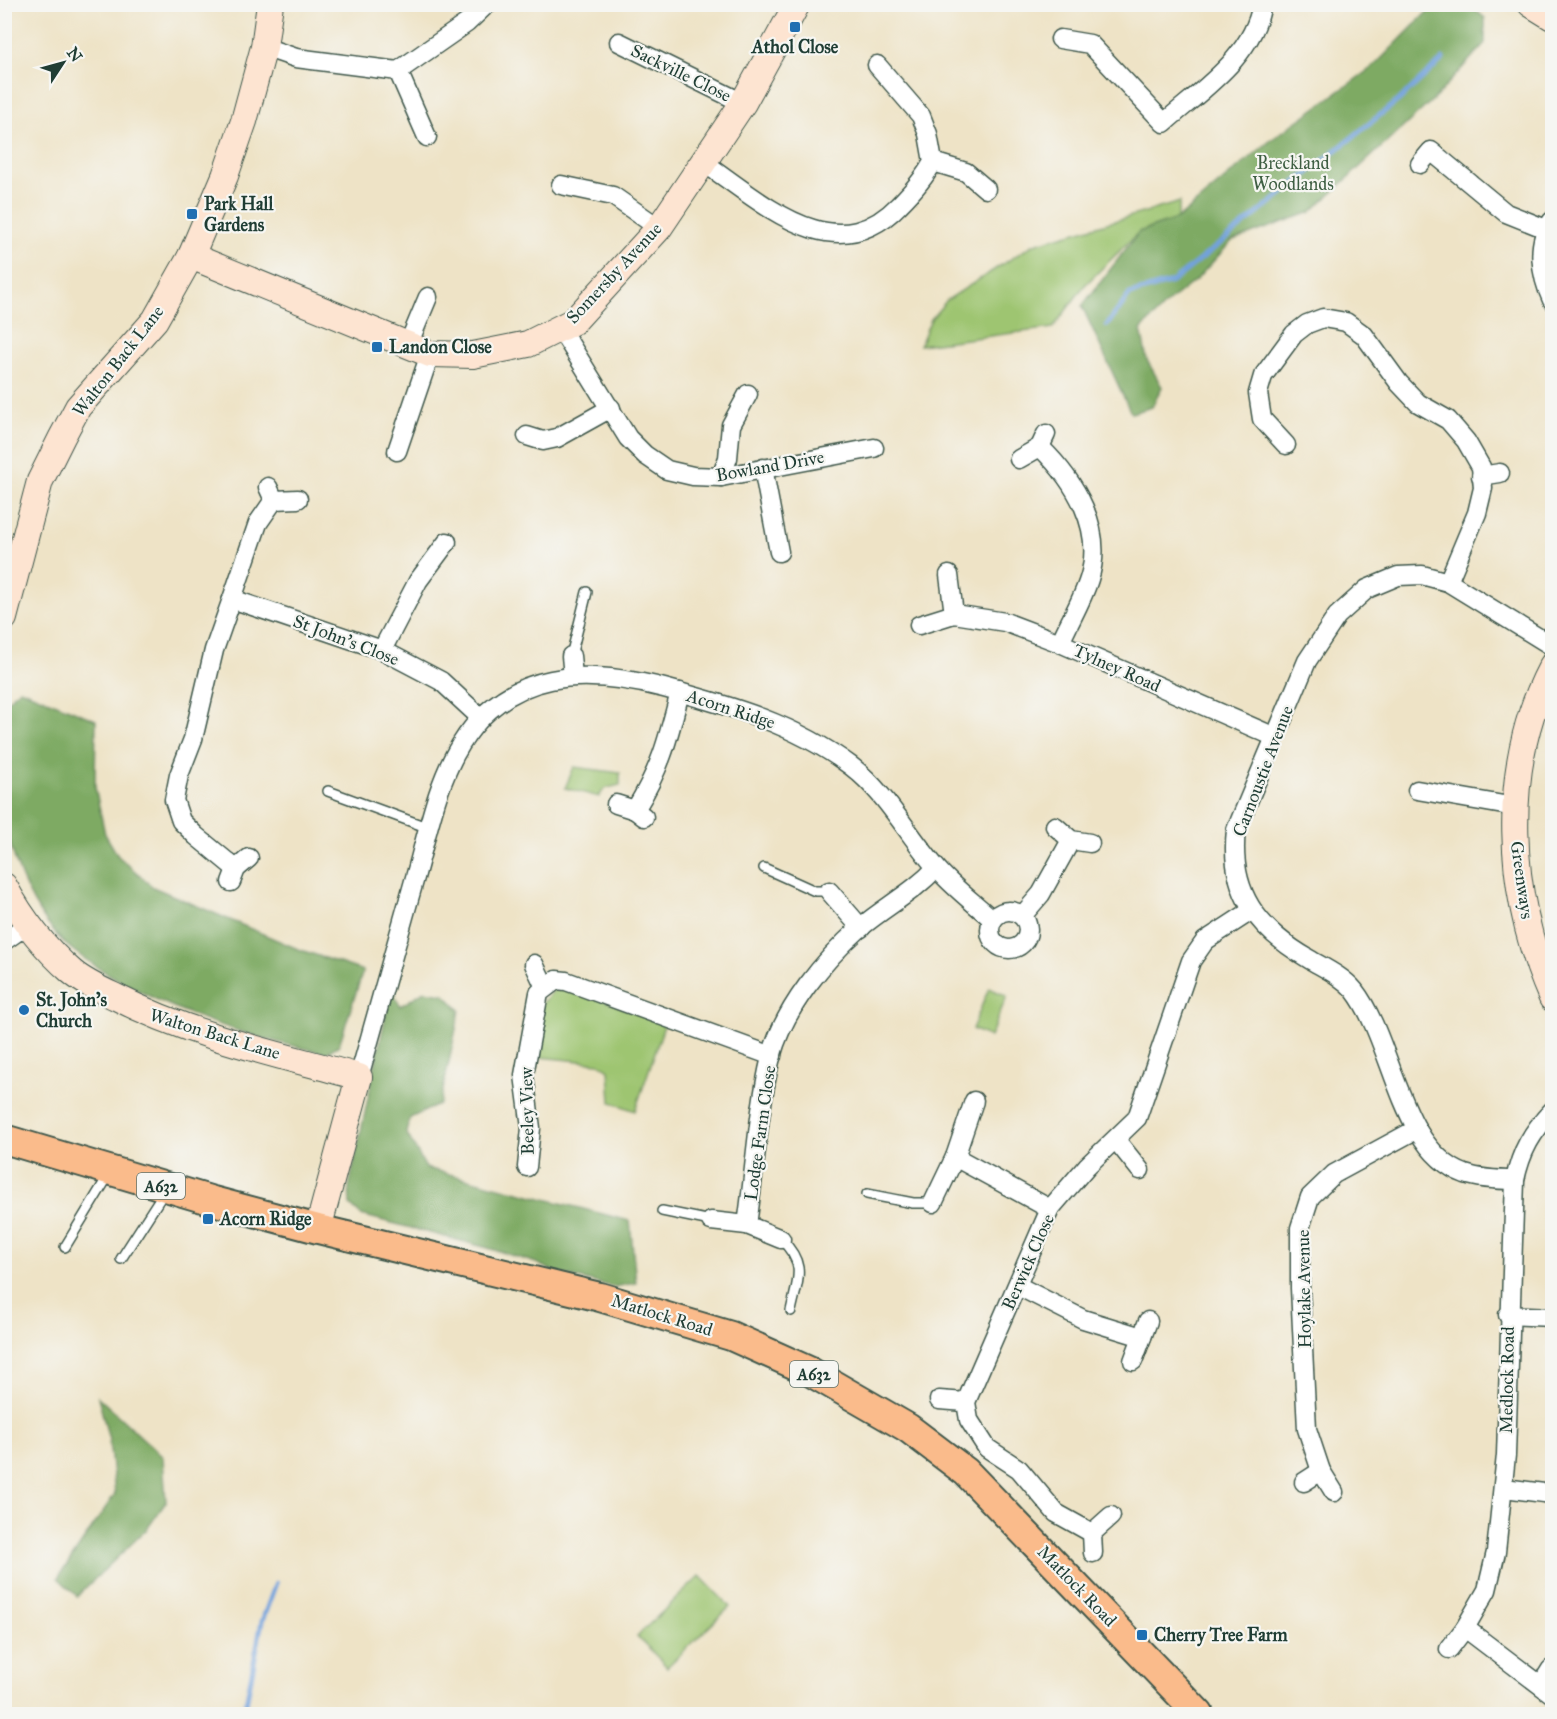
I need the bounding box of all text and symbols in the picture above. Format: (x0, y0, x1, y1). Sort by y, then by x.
marker: Athol Close (788, 20, 802, 34)
north arrow (33, 33, 93, 93)
place label: Athol Close (751, 36, 839, 58)
street label: Sackville Close (627, 39, 735, 107)
text: N (63, 43, 87, 66)
park label: Breckland Woodlands (1252, 152, 1334, 195)
place label: Park Hall Gardens (204, 193, 274, 236)
marker: Park Hall Gardens (185, 207, 199, 221)
street label: Somersby Avenue (562, 218, 666, 328)
street label: Walton Back Lane (68, 301, 168, 421)
place label: Landon Close (389, 336, 492, 358)
marker: Landon Close (370, 340, 384, 354)
street label: Bowland Drive (714, 446, 826, 486)
street label: St John's Close (290, 610, 402, 671)
street label: Tylney Road (1070, 639, 1164, 697)
street label: Acorn Ridge (683, 684, 778, 735)
street label: Carnoustie Avenue (1228, 702, 1298, 840)
street label: Greenways (1506, 840, 1538, 920)
place label: St. John's Church (36, 989, 107, 1032)
marker: St. John's Church (17, 1003, 31, 1017)
street label: Walton Back Lane (147, 1004, 283, 1064)
street label: Lodge Farm Close (740, 1064, 781, 1202)
street label: Beeley View (515, 1067, 539, 1155)
road number: A632 (137, 1173, 185, 1199)
place label: Acorn Ridge (219, 1208, 312, 1231)
street label: Berwick Close (997, 1210, 1059, 1314)
marker: Acorn Ridge (201, 1212, 215, 1226)
street label: Hoylake Avenue (1292, 1229, 1316, 1349)
street label: Matlock Road (609, 1289, 715, 1341)
street label: Medlock Road (1495, 1326, 1519, 1434)
road number: A632 (790, 1361, 838, 1387)
street label: Matlock Road (1033, 1541, 1121, 1631)
place label: Cherry Tree Farm (1154, 1624, 1289, 1647)
marker: Cherry Tree Farm (1135, 1628, 1149, 1642)

